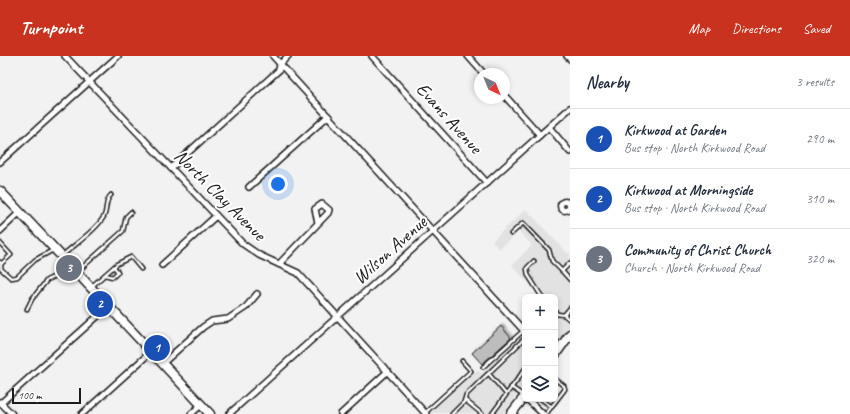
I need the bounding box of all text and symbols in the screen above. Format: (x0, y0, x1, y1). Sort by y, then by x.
text: Turnpoint (20, 16, 82, 40)
text: Map (689, 20, 710, 37)
text: Directions (732, 20, 781, 37)
text: Saved (803, 20, 830, 37)
north arrow (474, 68, 510, 104)
text: Nearby (586, 72, 629, 93)
text: 3 results (796, 74, 834, 90)
street label: Evans Avenue (411, 77, 488, 160)
text: Kirkwood at Garden (624, 121, 726, 140)
text: 1 (596, 131, 602, 147)
text: 290 m (806, 131, 834, 147)
text: Bus stop · North Kirkwood Road (624, 140, 765, 156)
street label: North Clay Avenue (169, 144, 272, 247)
your location (268, 174, 288, 194)
text: Kirkwood at Morningside (624, 181, 752, 200)
text: 2 (596, 191, 602, 207)
text: 310 m (806, 191, 834, 207)
text: Bus stop · North Kirkwood Road (624, 200, 765, 216)
street label: Wilson Avenue (348, 209, 433, 289)
text: Community of Christ Church (624, 241, 771, 260)
text: 3 (596, 251, 602, 267)
text: 320 m (806, 251, 834, 267)
pin: 3 (56, 253, 82, 283)
text: Church · North Kirkwood Road (624, 260, 760, 276)
pin: 2 (87, 289, 113, 319)
map controls (522, 294, 558, 402)
button: + (522, 294, 558, 330)
button: − (522, 330, 558, 366)
pin: 1 (144, 333, 170, 363)
button: layers (522, 366, 558, 402)
scale bar (12, 386, 81, 405)
text: 100 m (18, 388, 42, 402)

